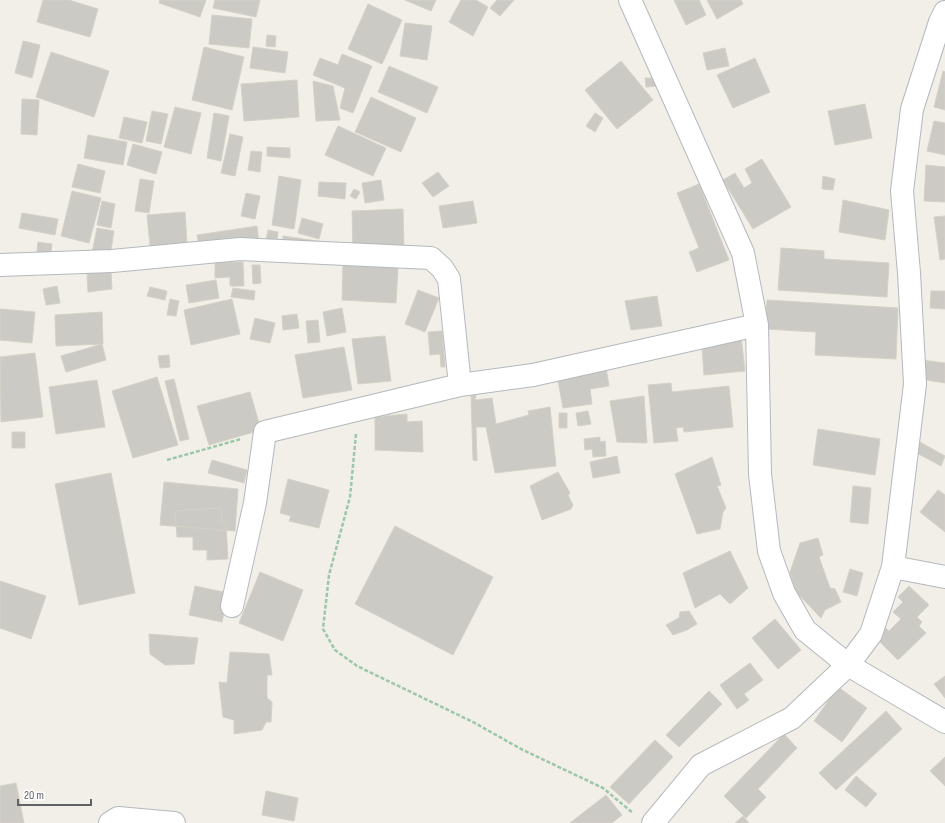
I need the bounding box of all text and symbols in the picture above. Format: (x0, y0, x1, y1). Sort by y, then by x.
scale bar (18, 781, 91, 807)
text: 20 m (24, 788, 44, 803)

